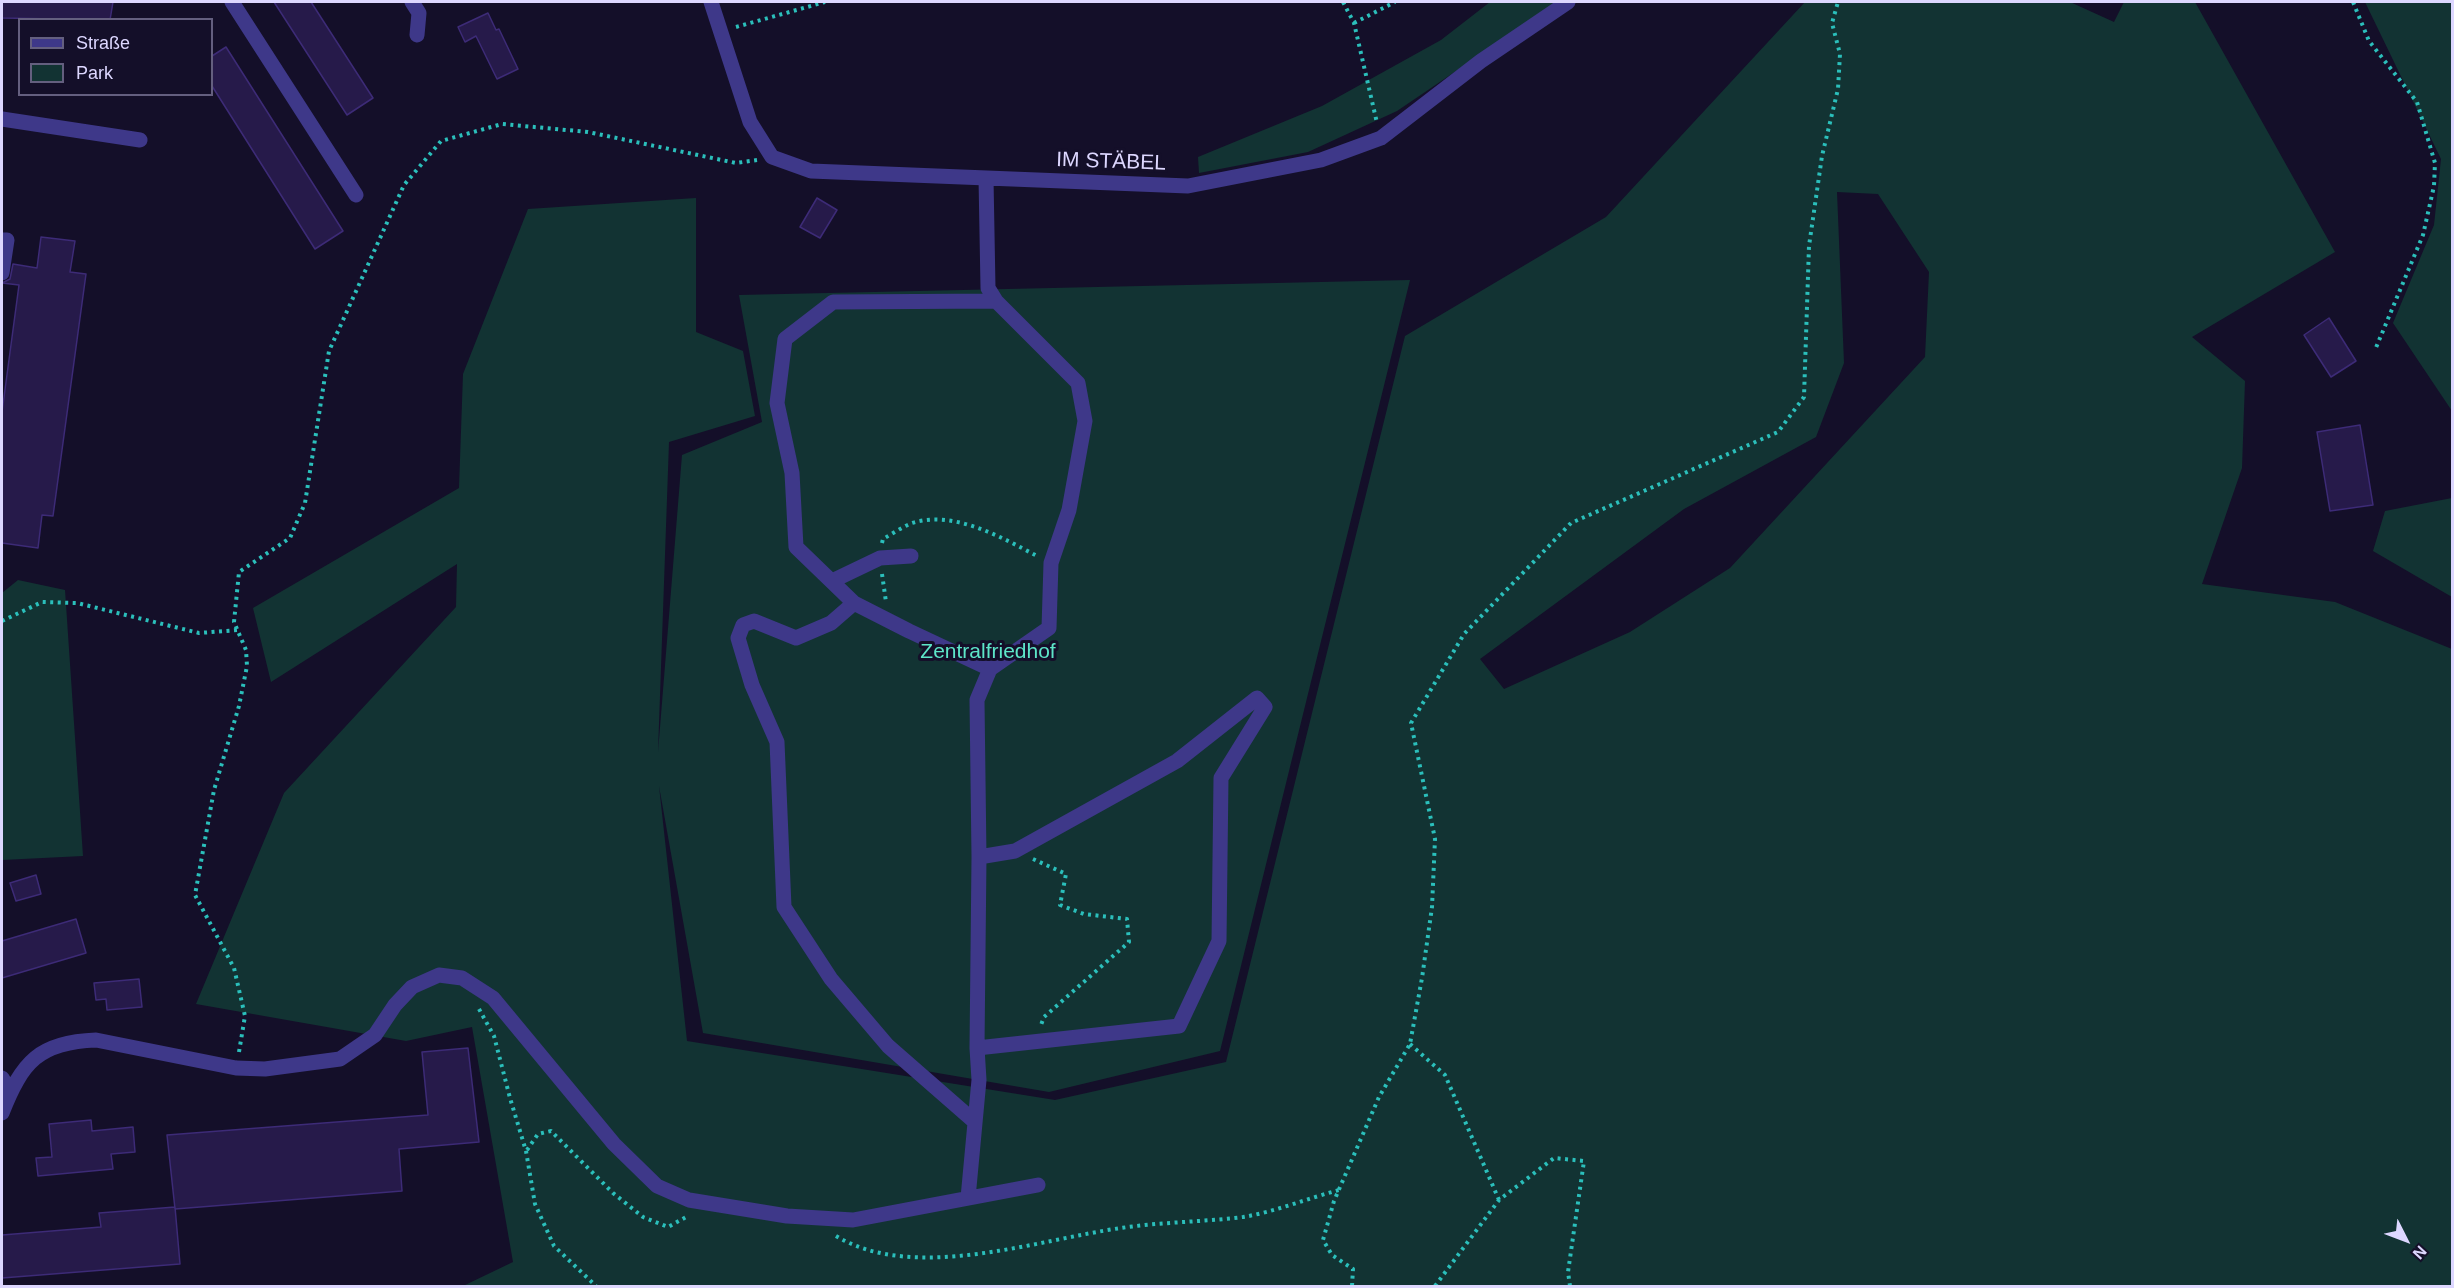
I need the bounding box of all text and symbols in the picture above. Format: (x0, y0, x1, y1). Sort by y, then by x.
legend (18, 18, 213, 96)
text: Straße (76, 33, 130, 53)
text: Park (76, 63, 113, 83)
street label: IM STÄBEL (1056, 147, 1166, 177)
park label: Zentralfriedhof (920, 639, 1056, 665)
north arrow (2376, 1210, 2436, 1270)
text: N (2410, 1242, 2430, 1262)

